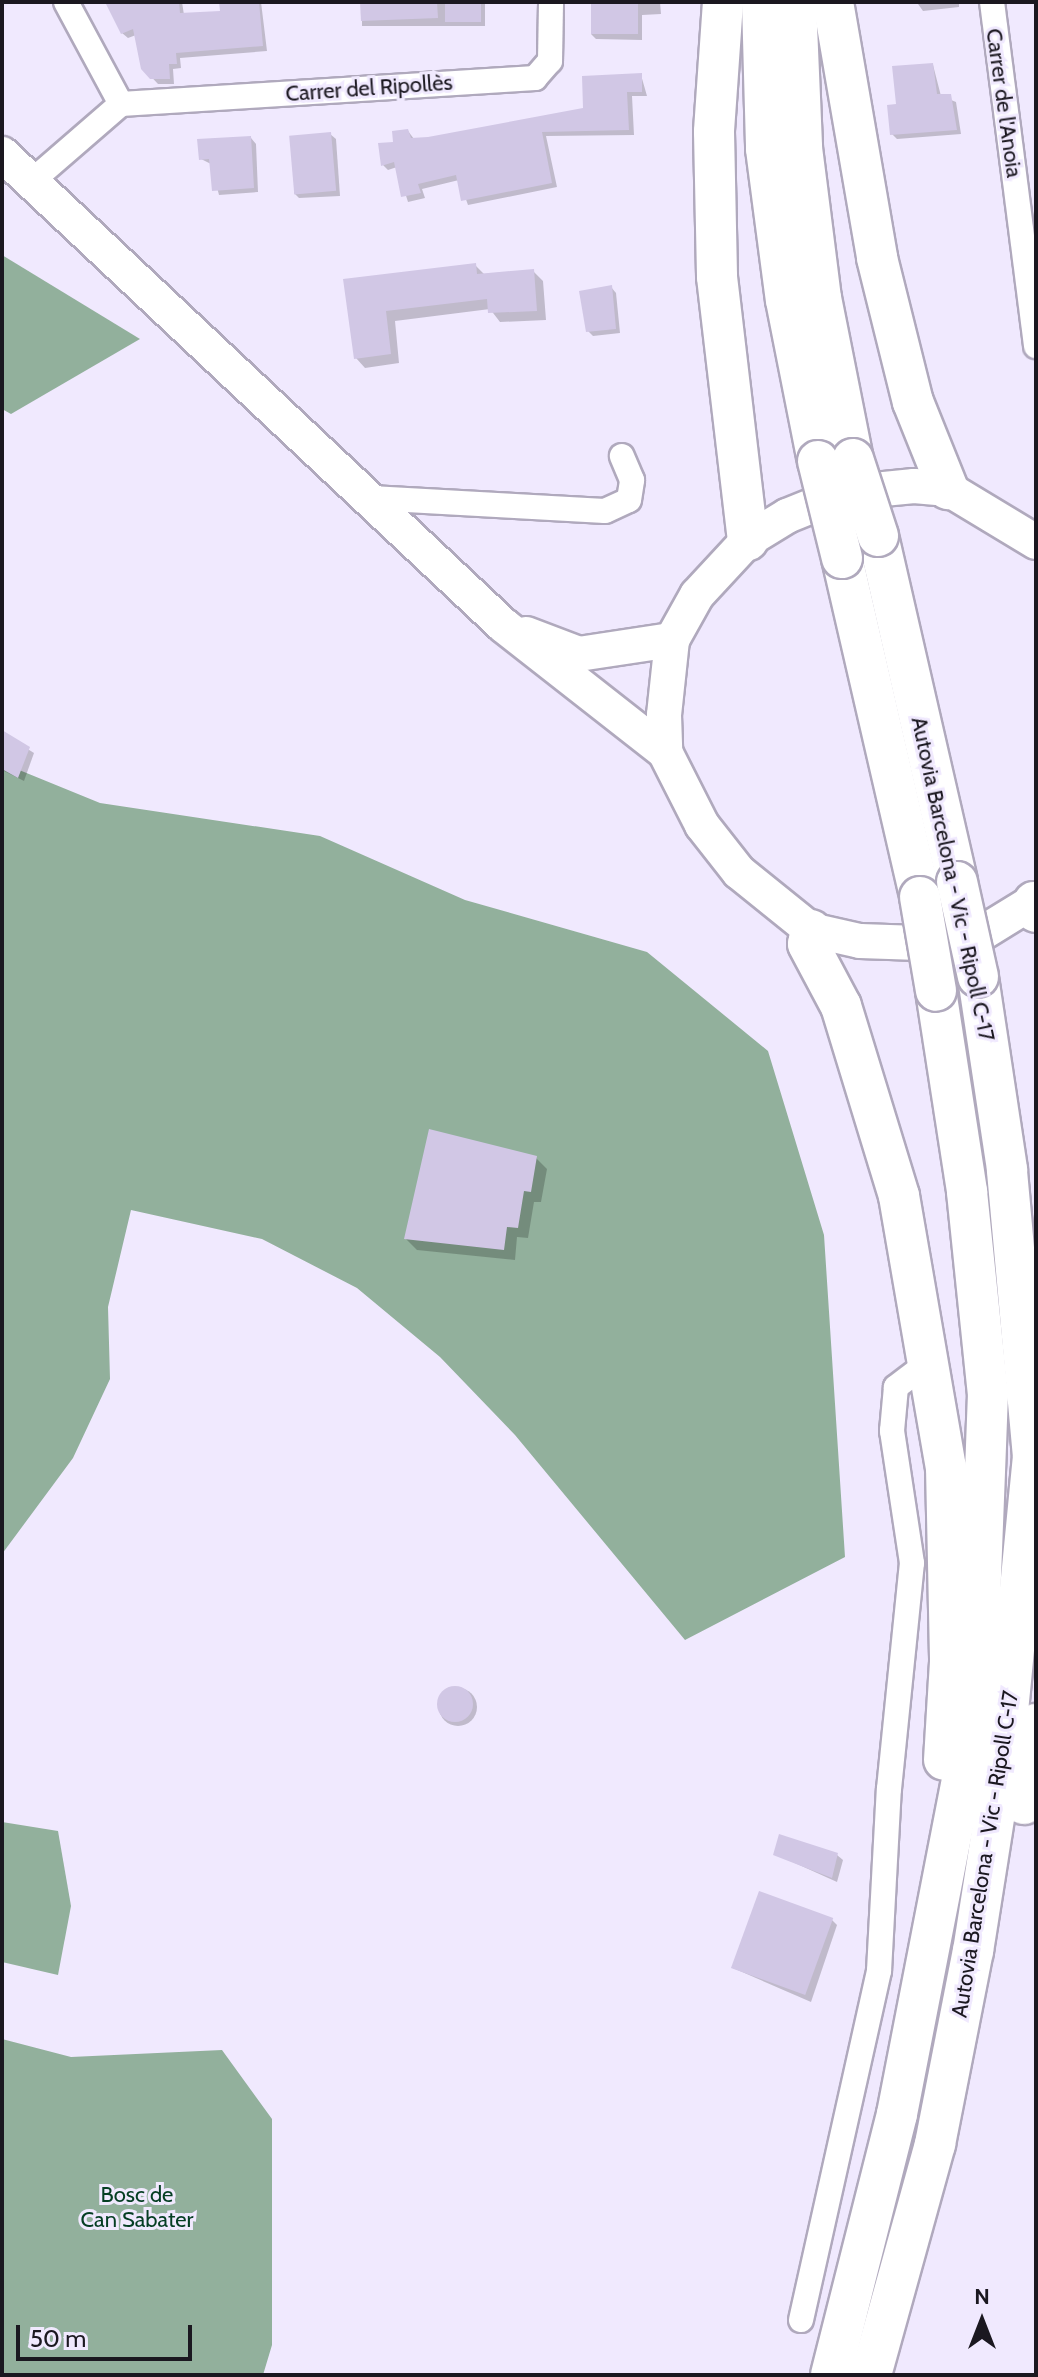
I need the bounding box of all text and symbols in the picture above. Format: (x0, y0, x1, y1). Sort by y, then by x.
street label: Carrer de l'Anoia (980, 27, 1028, 179)
street label: Carrer del Ripollès (285, 69, 453, 107)
street label: Autovia Barcelona - Vic - Ripoll C-17 (906, 714, 1000, 1044)
street label: Autovia Barcelona - Vic - Ripoll C-17 (946, 1688, 1024, 2020)
park label: Bosc de Can Sabater (81, 2181, 193, 2232)
north arrow (942, 2281, 1022, 2361)
text: N (974, 2283, 990, 2310)
scale bar (20, 2309, 196, 2359)
text: 50 m (30, 2324, 86, 2353)

